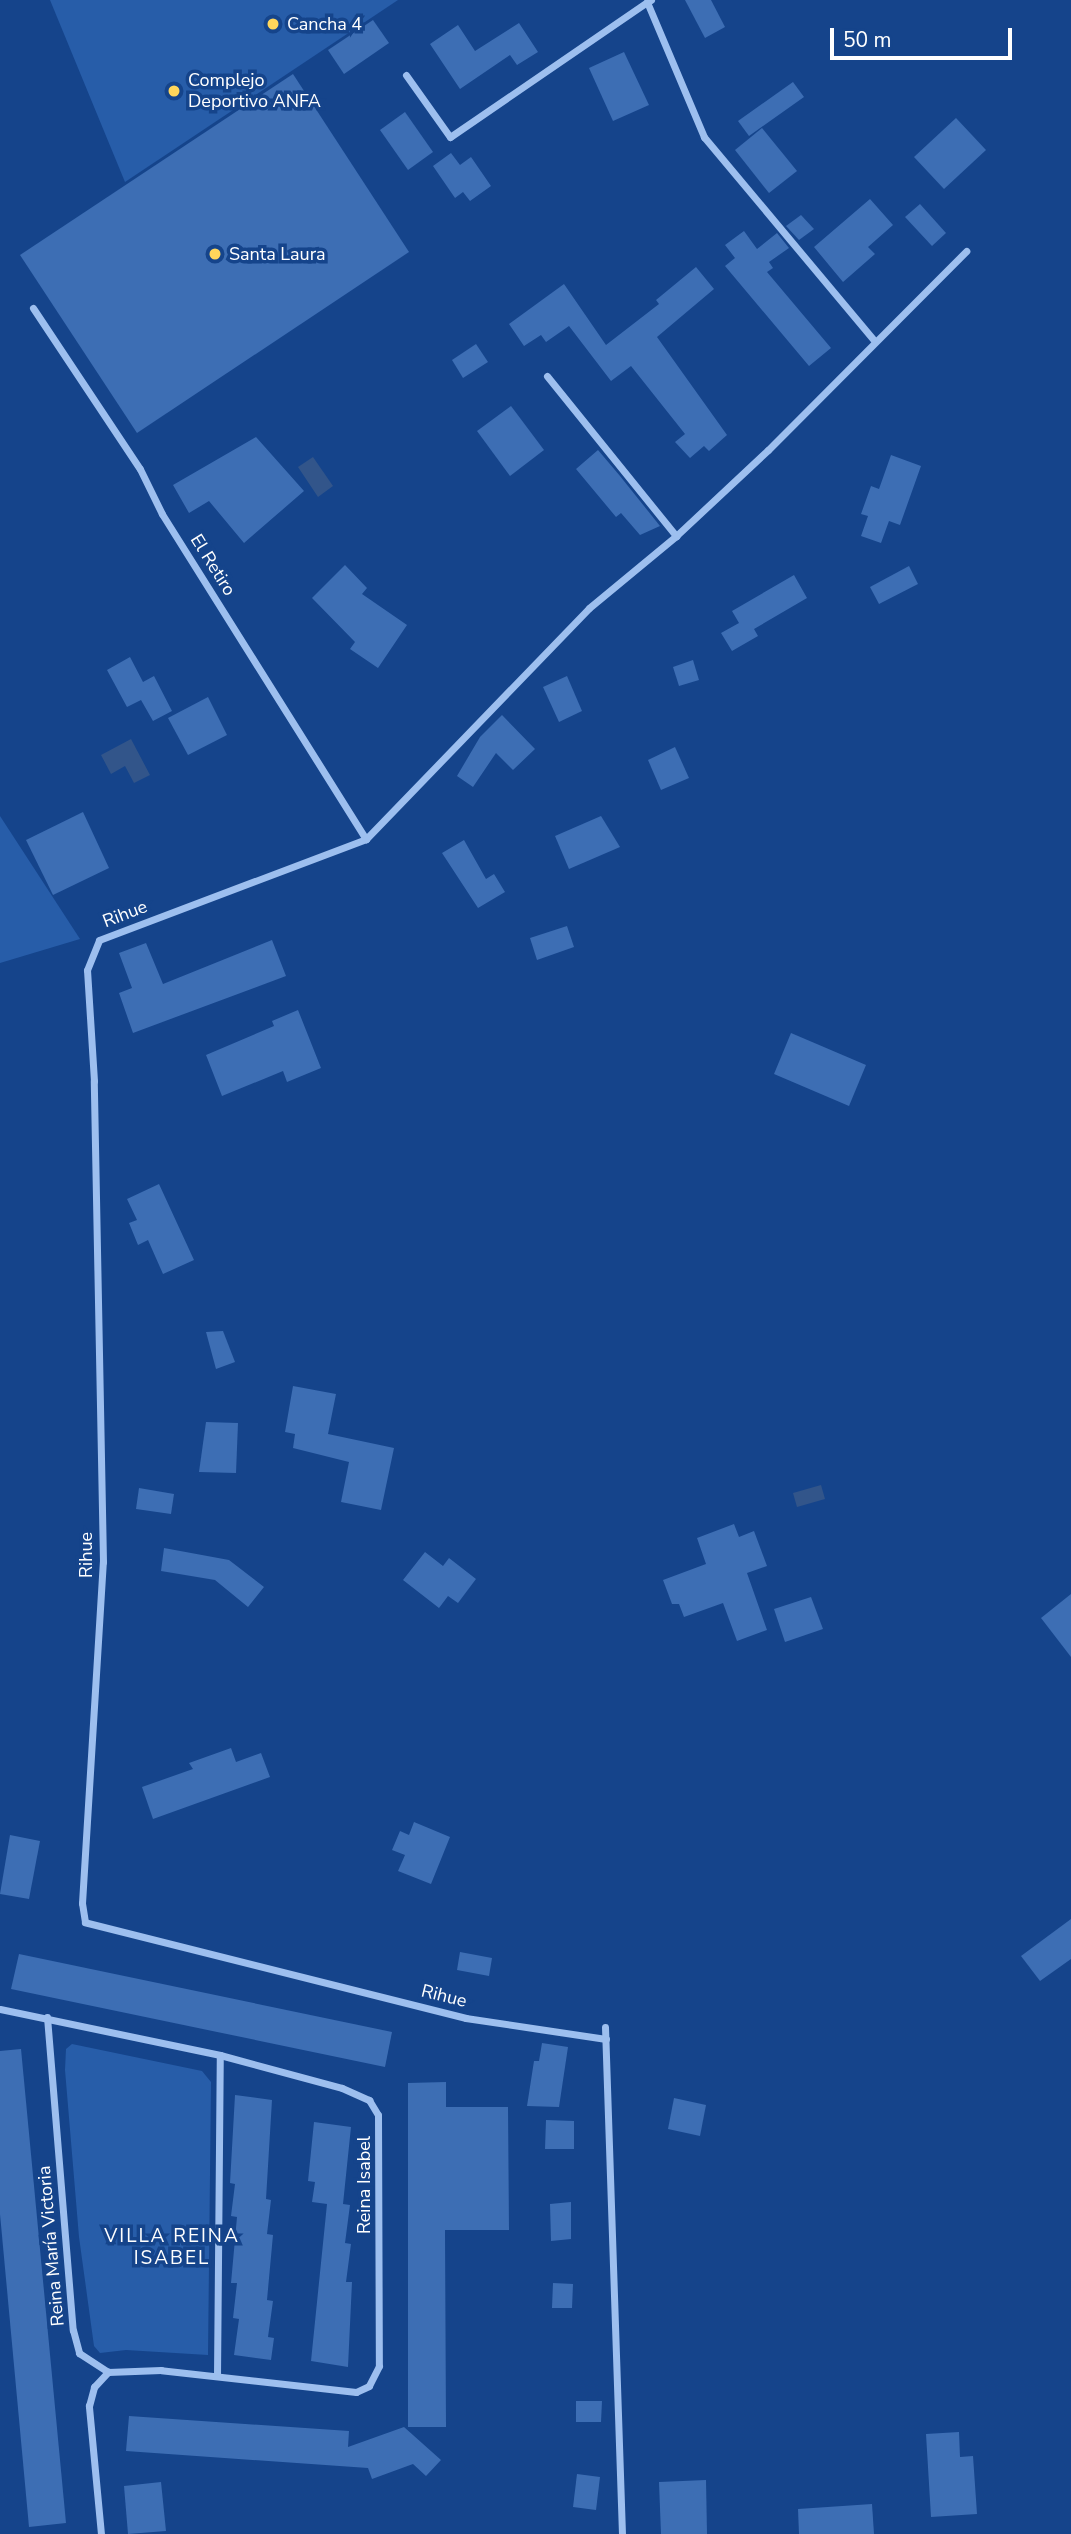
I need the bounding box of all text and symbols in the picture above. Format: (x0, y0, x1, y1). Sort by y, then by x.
place label: Cancha 4 (287, 13, 362, 35)
scale bar (833, 14, 1015, 58)
marker: Cancha 4 (265, 16, 281, 32)
text: 50 m (843, 26, 892, 54)
place label: Complejo Deportivo ANFA (188, 70, 321, 112)
marker: Complejo Deportivo ANFA (166, 83, 182, 99)
place label: Santa Laura (229, 243, 326, 265)
marker: Santa Laura (207, 246, 223, 262)
street label: El Retiro (186, 530, 240, 600)
street label: Rihue (100, 896, 150, 932)
street label: Rihue (75, 1532, 97, 1578)
street label: Rihue (419, 1980, 469, 2012)
street label: Reina Isabel (353, 2136, 375, 2234)
street label: Reina María Victoria (33, 2165, 69, 2327)
district label: VILLA REINA ISABEL (106, 2226, 238, 2270)

